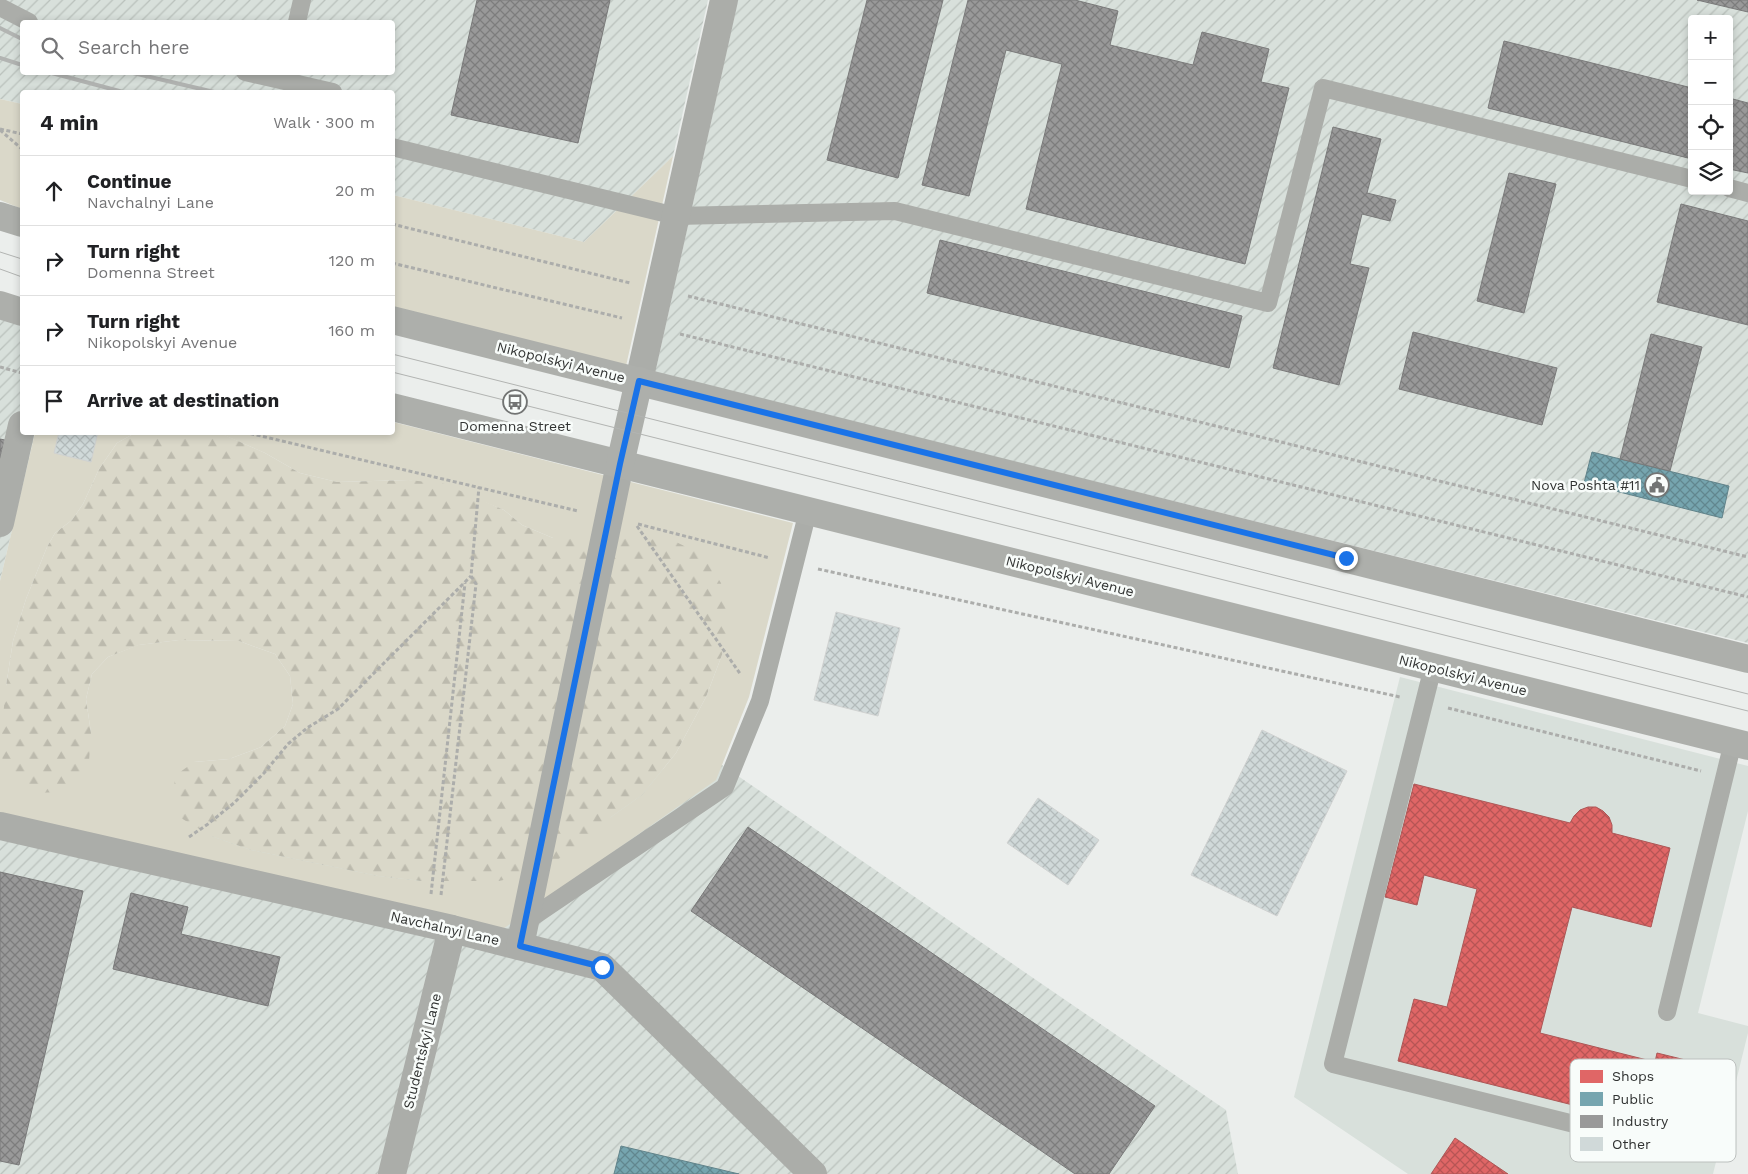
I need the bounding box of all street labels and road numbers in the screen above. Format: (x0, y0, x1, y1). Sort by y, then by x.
street label: Nikopolskyi Avenue (495, 338, 627, 386)
street label: Nikopolskyi Avenue (1004, 552, 1136, 600)
street label: Nikopolskyi Avenue (1397, 651, 1529, 699)
street label: Navchalnyi Lane (389, 908, 501, 948)
street label: Studentskyi Lane (400, 991, 444, 1111)

